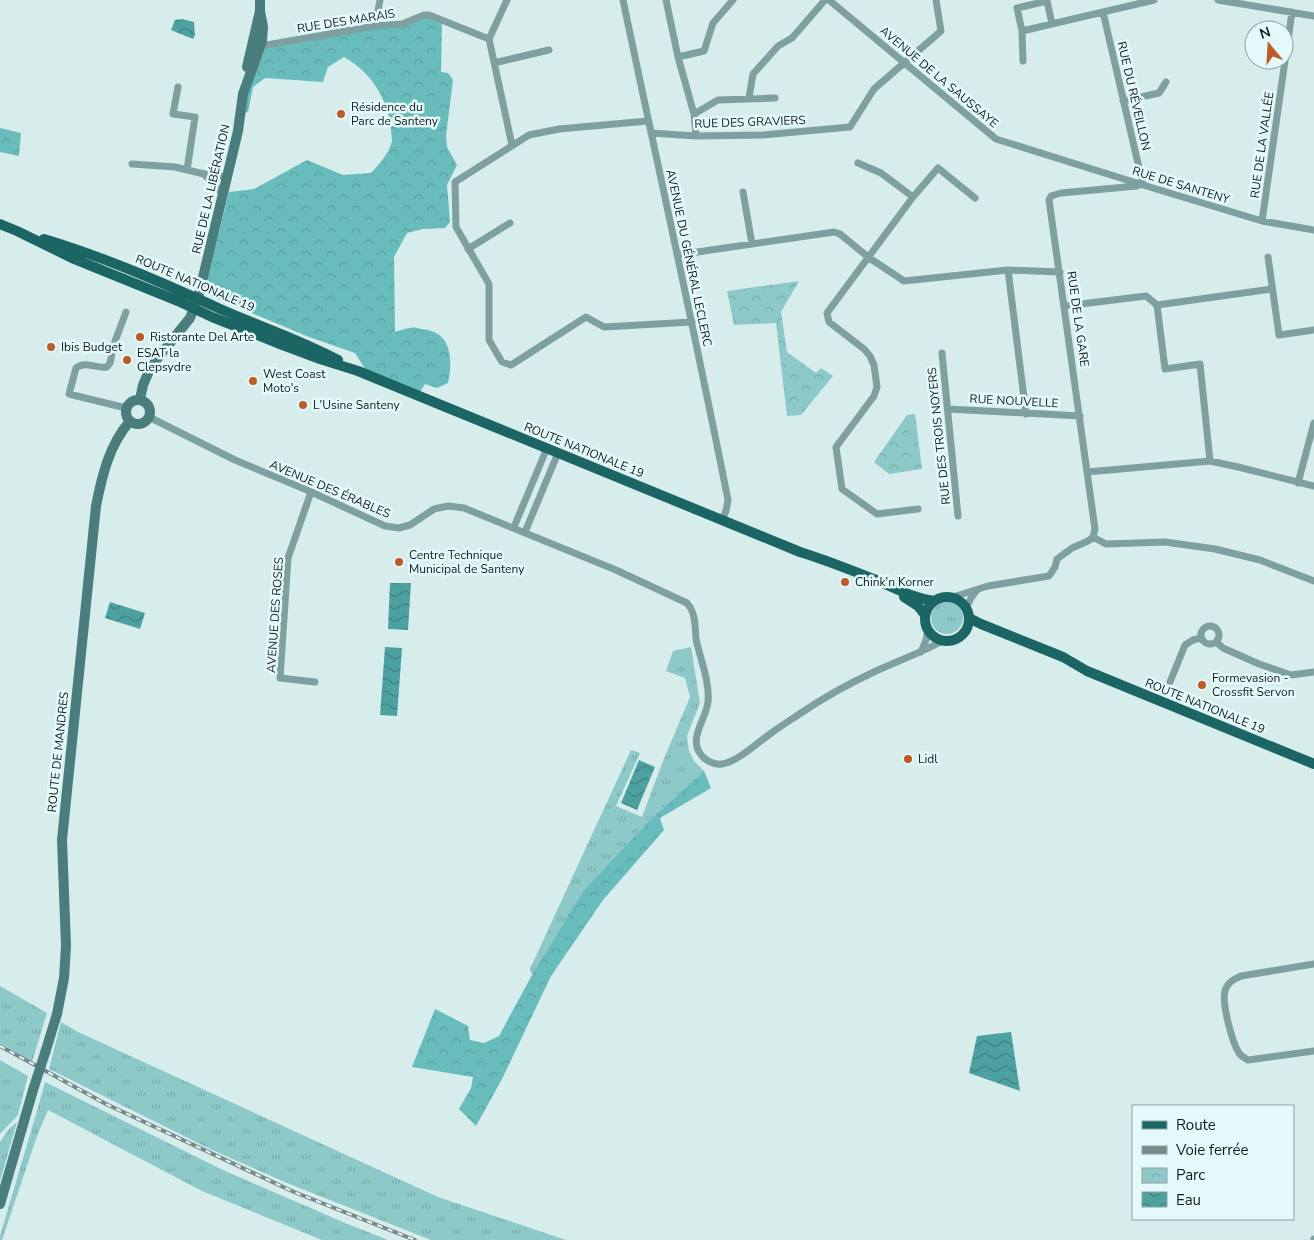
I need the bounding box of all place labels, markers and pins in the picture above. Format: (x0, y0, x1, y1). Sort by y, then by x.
place label: Résidence du Parc de Santeny (351, 99, 439, 129)
marker: Résidence du Parc de Santeny (335, 108, 347, 120)
place label: Ristorante Del Arte (150, 329, 254, 345)
marker: Ristorante Del Arte (134, 331, 146, 343)
place label: Ibis Budget (61, 339, 123, 355)
marker: Ibis Budget (45, 341, 57, 353)
place label: ESAT la Clepsydre (137, 345, 191, 375)
marker: ESAT la Clepsydre (121, 354, 133, 366)
place label: West Coast Moto's (263, 366, 326, 396)
marker: West Coast Moto's (247, 375, 259, 387)
place label: L'Usine Santeny (313, 397, 401, 413)
marker: L'Usine Santeny (297, 399, 309, 411)
place label: Centre Technique Municipal de Santeny (409, 547, 525, 577)
marker: Centre Technique Municipal de Santeny (393, 556, 405, 568)
place label: Chink'n Korner (855, 574, 935, 590)
marker: Chink'n Korner (839, 576, 851, 588)
place label: Formevasion - Crossfit Servon (1212, 670, 1295, 700)
marker: Formevasion - Crossfit Servon (1196, 679, 1208, 691)
place label: Lidl (918, 751, 938, 767)
marker: Lidl (902, 753, 914, 765)

